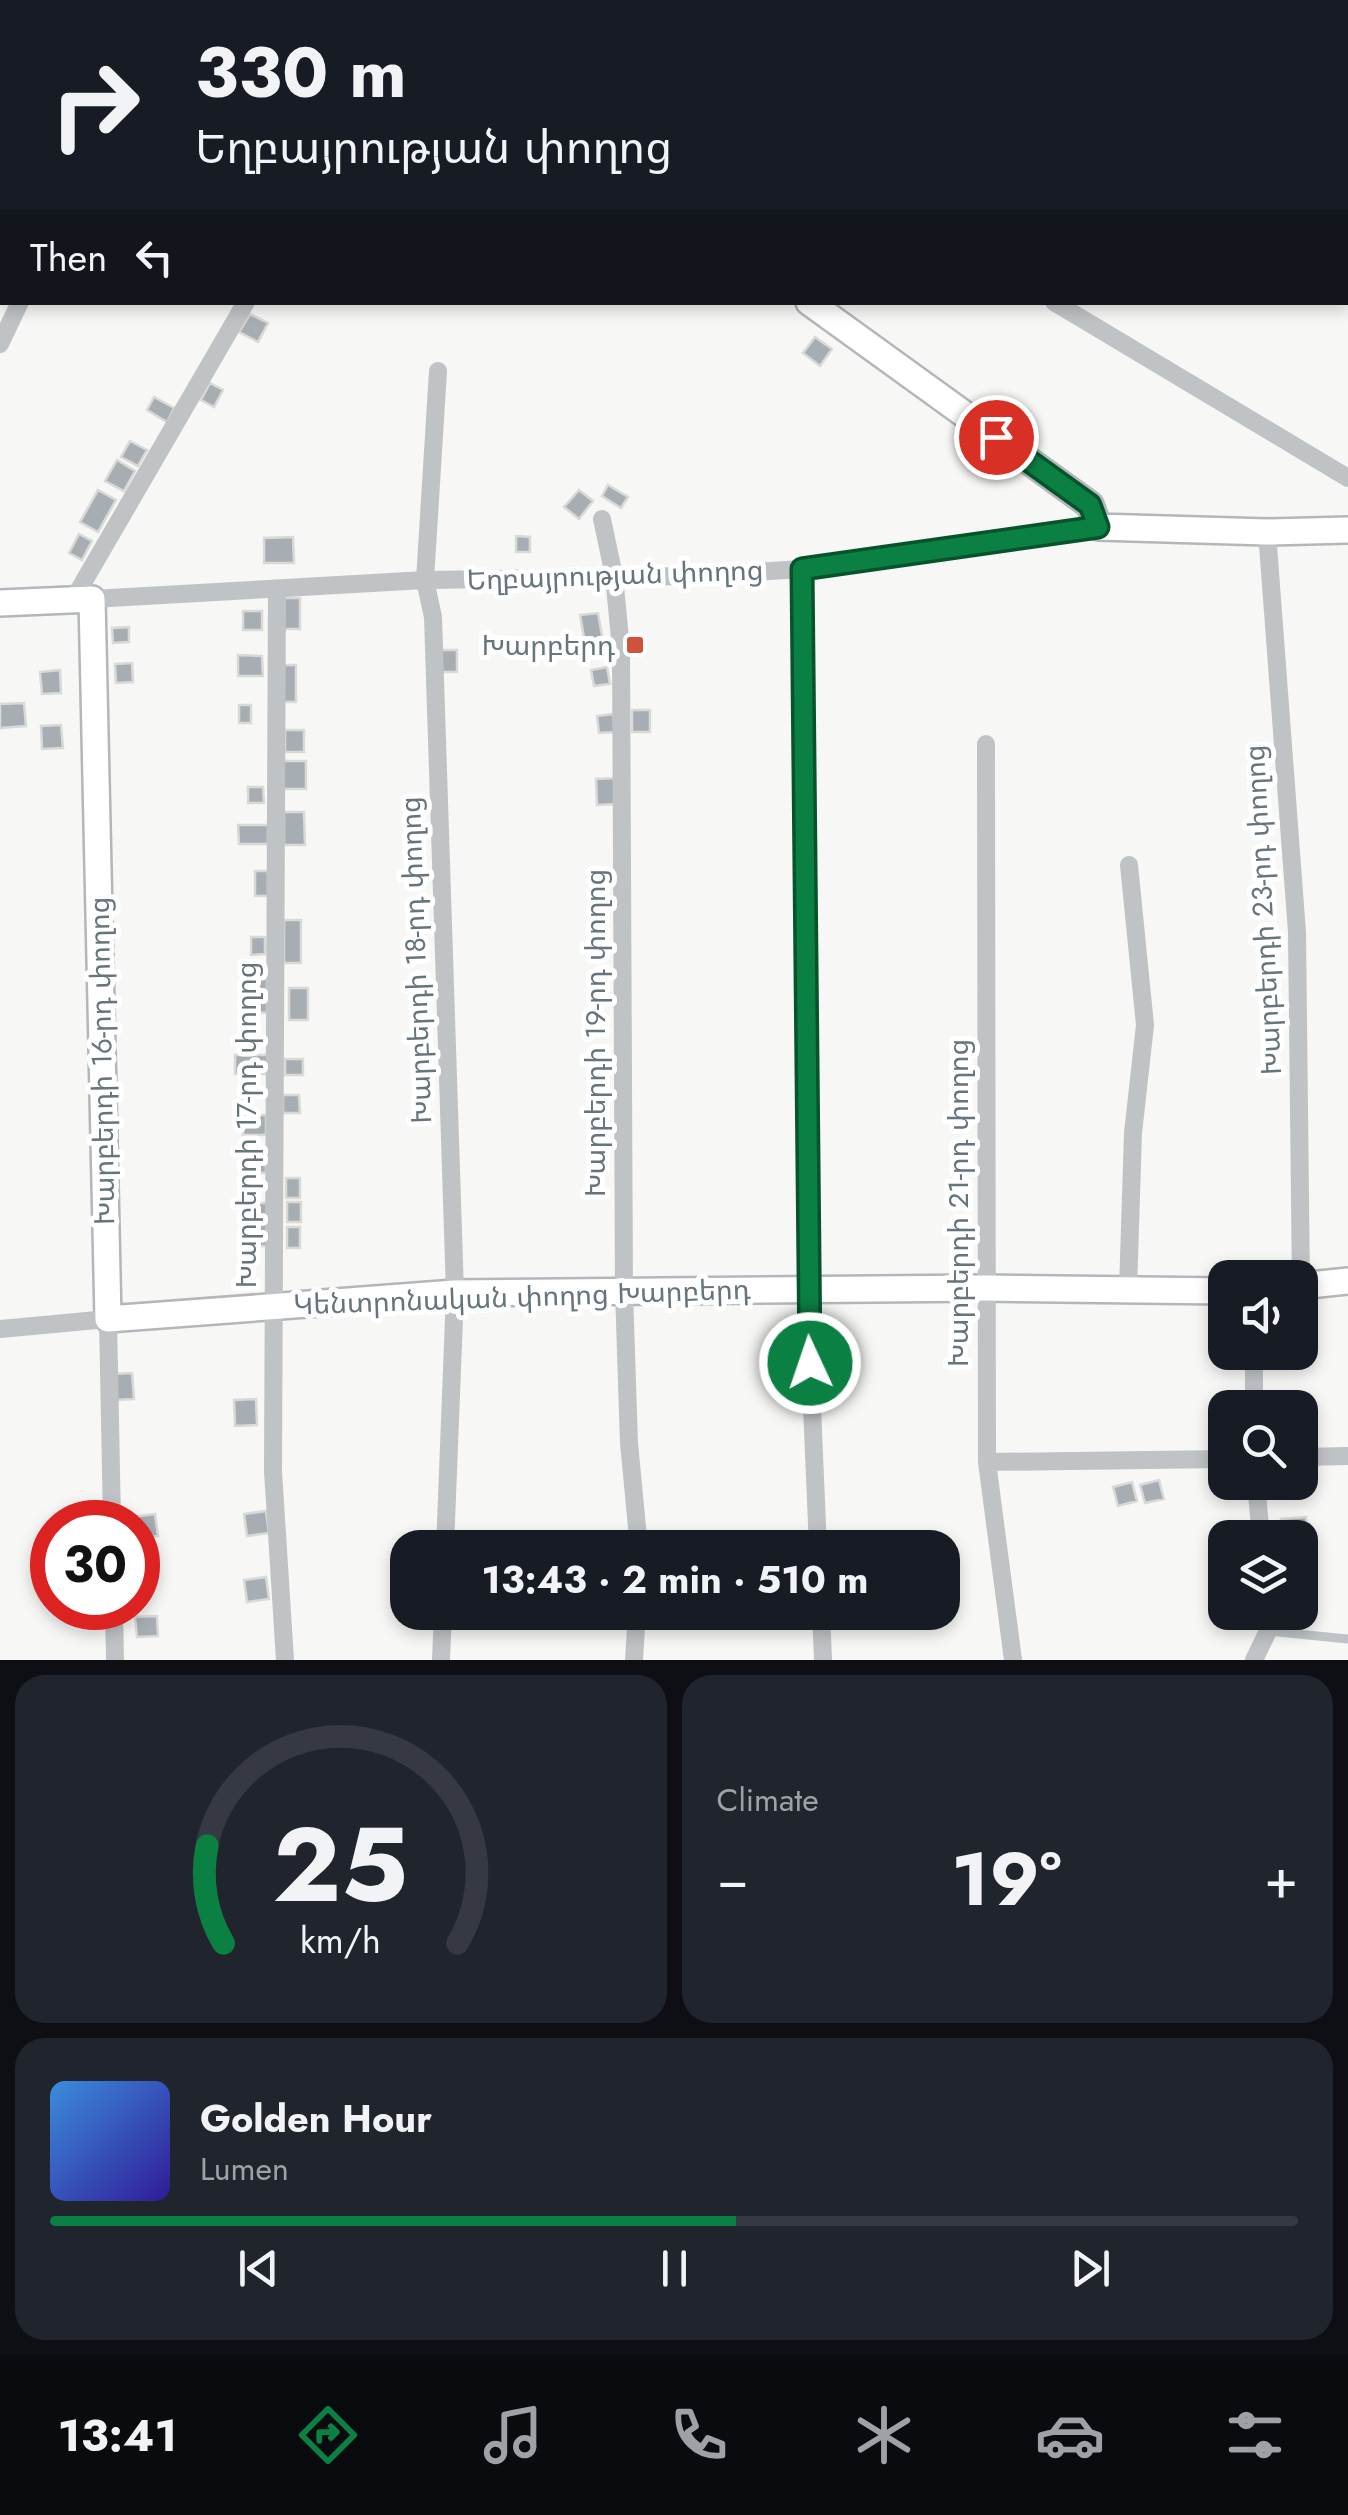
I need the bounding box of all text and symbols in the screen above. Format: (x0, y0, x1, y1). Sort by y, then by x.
text: 330 m (195, 22, 407, 123)
icon: right (30, 40, 160, 170)
text: Եղբայրության փողոց (195, 115, 672, 180)
text: Then (30, 230, 107, 285)
icon: left (127, 230, 182, 285)
pin (954, 395, 1039, 480)
icon: arrive (969, 410, 1024, 465)
street label: Եղբայրության փողոց (466, 549, 764, 601)
place label: Խարբերդ (481, 625, 615, 666)
marker: Խարբերդ (624, 634, 646, 656)
street label: Խարբերդի 23-րդ փողոց (1234, 744, 1292, 1076)
street label: Խարբերդի 18-րդ փողոց (390, 795, 442, 1125)
street label: Խարբերդի 19-րդ փողոց (575, 869, 616, 1197)
street label: Խարբերդի 16-րդ փողոց (79, 896, 125, 1226)
street label: Խարբերդի 17-րդ փողոց (226, 961, 267, 1289)
street label: Խարբերդի 21-րդ փողոց (938, 1039, 979, 1367)
map controls (1208, 1260, 1318, 1630)
button: sound (1208, 1260, 1318, 1370)
street label: Կենտրոնական փողոց Խարբերդ (293, 1269, 751, 1325)
position arrow (758, 1311, 862, 1415)
button: search (1208, 1390, 1318, 1500)
speed limit sign: 30 (30, 1500, 160, 1630)
button: layers (1208, 1520, 1318, 1630)
text: 13:43 · 2 min · 510 m (482, 1552, 868, 1607)
text: Climate (717, 1777, 819, 1823)
text: 25 (273, 1790, 408, 1940)
text: 19° (951, 1825, 1062, 1933)
text: − (717, 1839, 749, 1919)
text: + (1264, 1839, 1298, 1919)
text: km/h (300, 1915, 381, 1966)
text: Golden Hour (200, 2091, 432, 2146)
text: Lumen (200, 2146, 289, 2192)
icon: previous (231, 2241, 286, 2296)
icon: pause (647, 2241, 702, 2296)
icon: next (1063, 2241, 1118, 2296)
icon: directions (293, 2400, 363, 2470)
icon: music (478, 2400, 548, 2470)
icon: phone (664, 2400, 734, 2470)
icon: climate (849, 2400, 919, 2470)
icon: car (1035, 2400, 1105, 2470)
icon: filters (1220, 2400, 1290, 2470)
text: 13:41 (58, 2403, 177, 2468)

